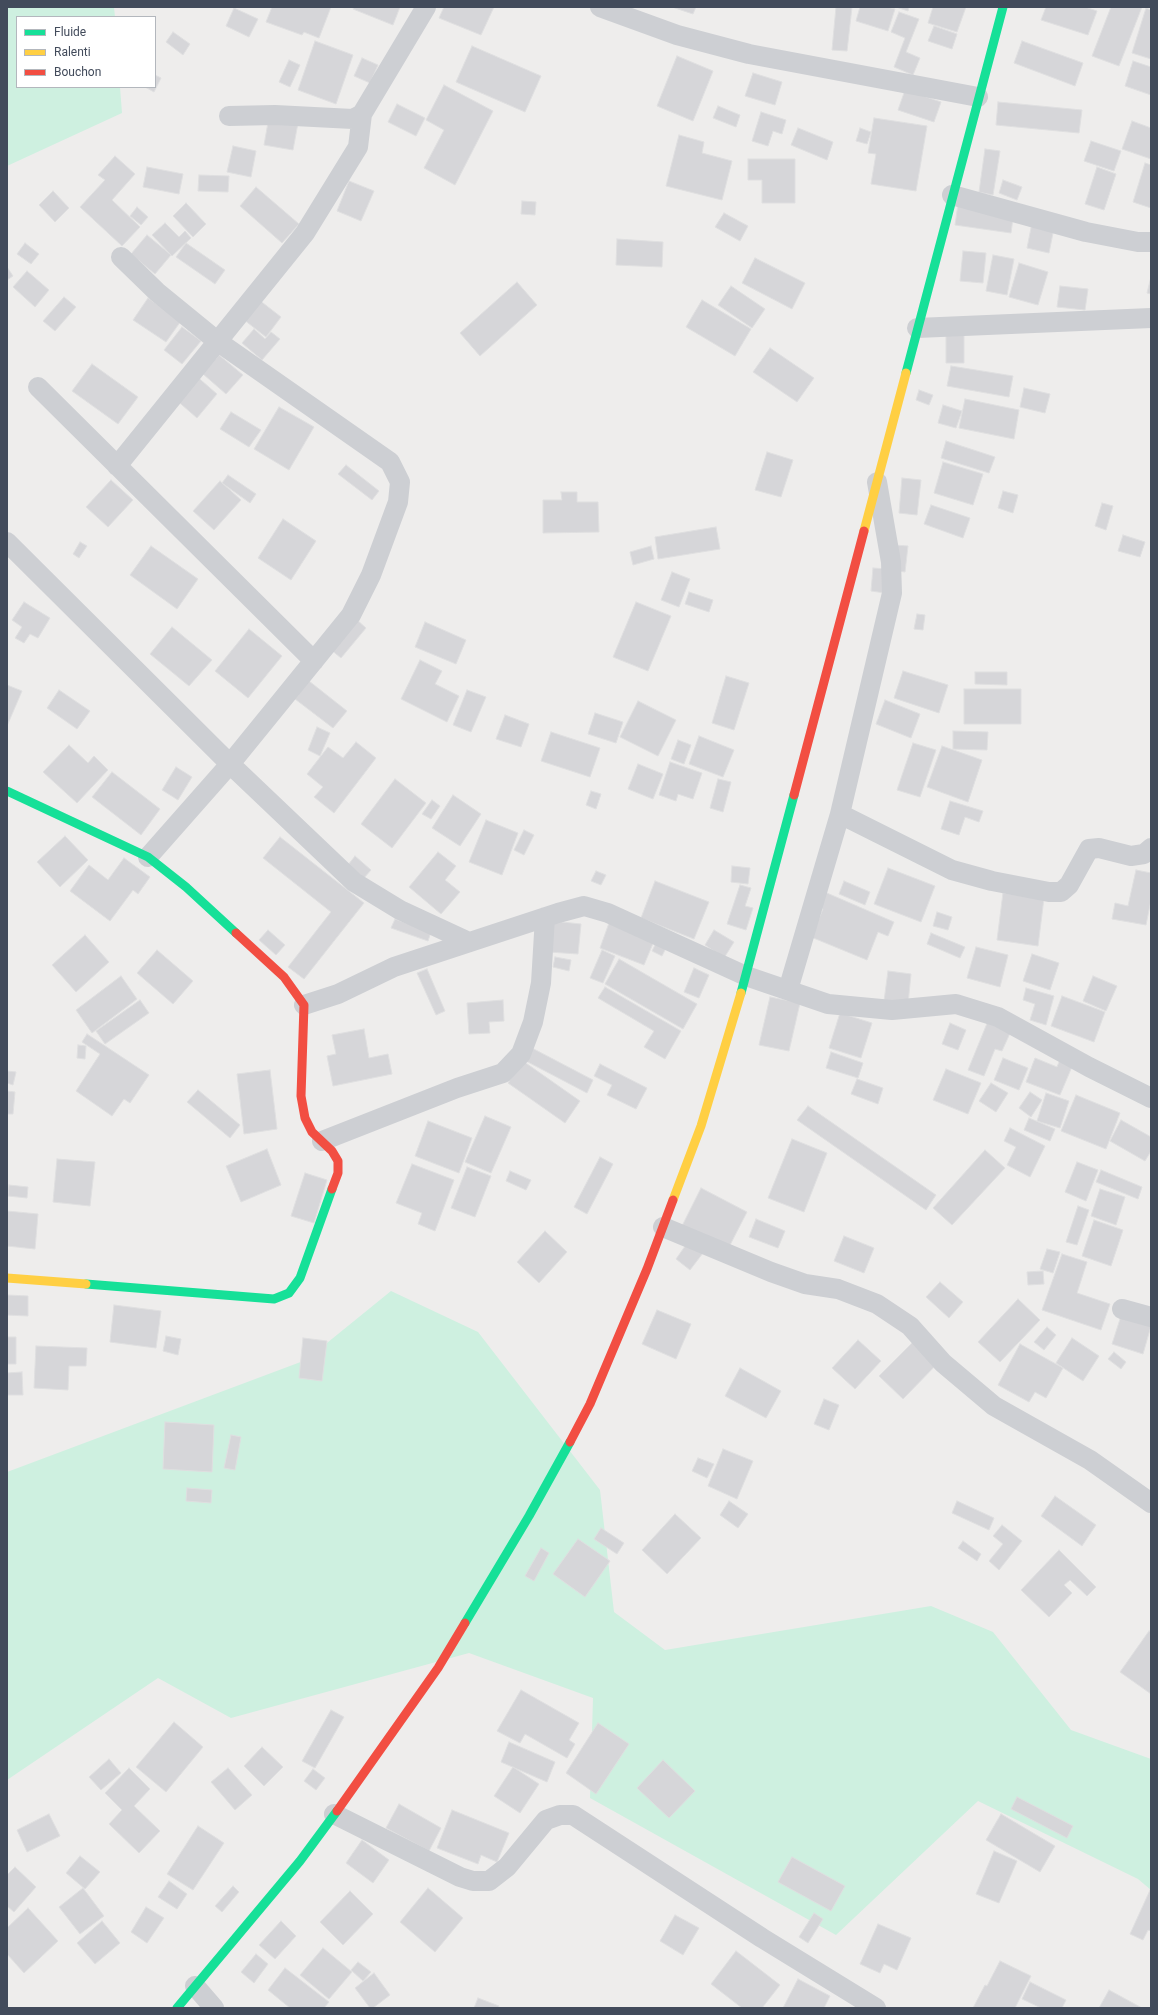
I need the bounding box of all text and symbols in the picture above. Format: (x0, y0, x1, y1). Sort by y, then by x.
legend (16, 16, 156, 88)
text: Fluide (54, 25, 86, 39)
text: Ralenti (54, 45, 91, 59)
text: Bouchon (54, 65, 101, 79)

